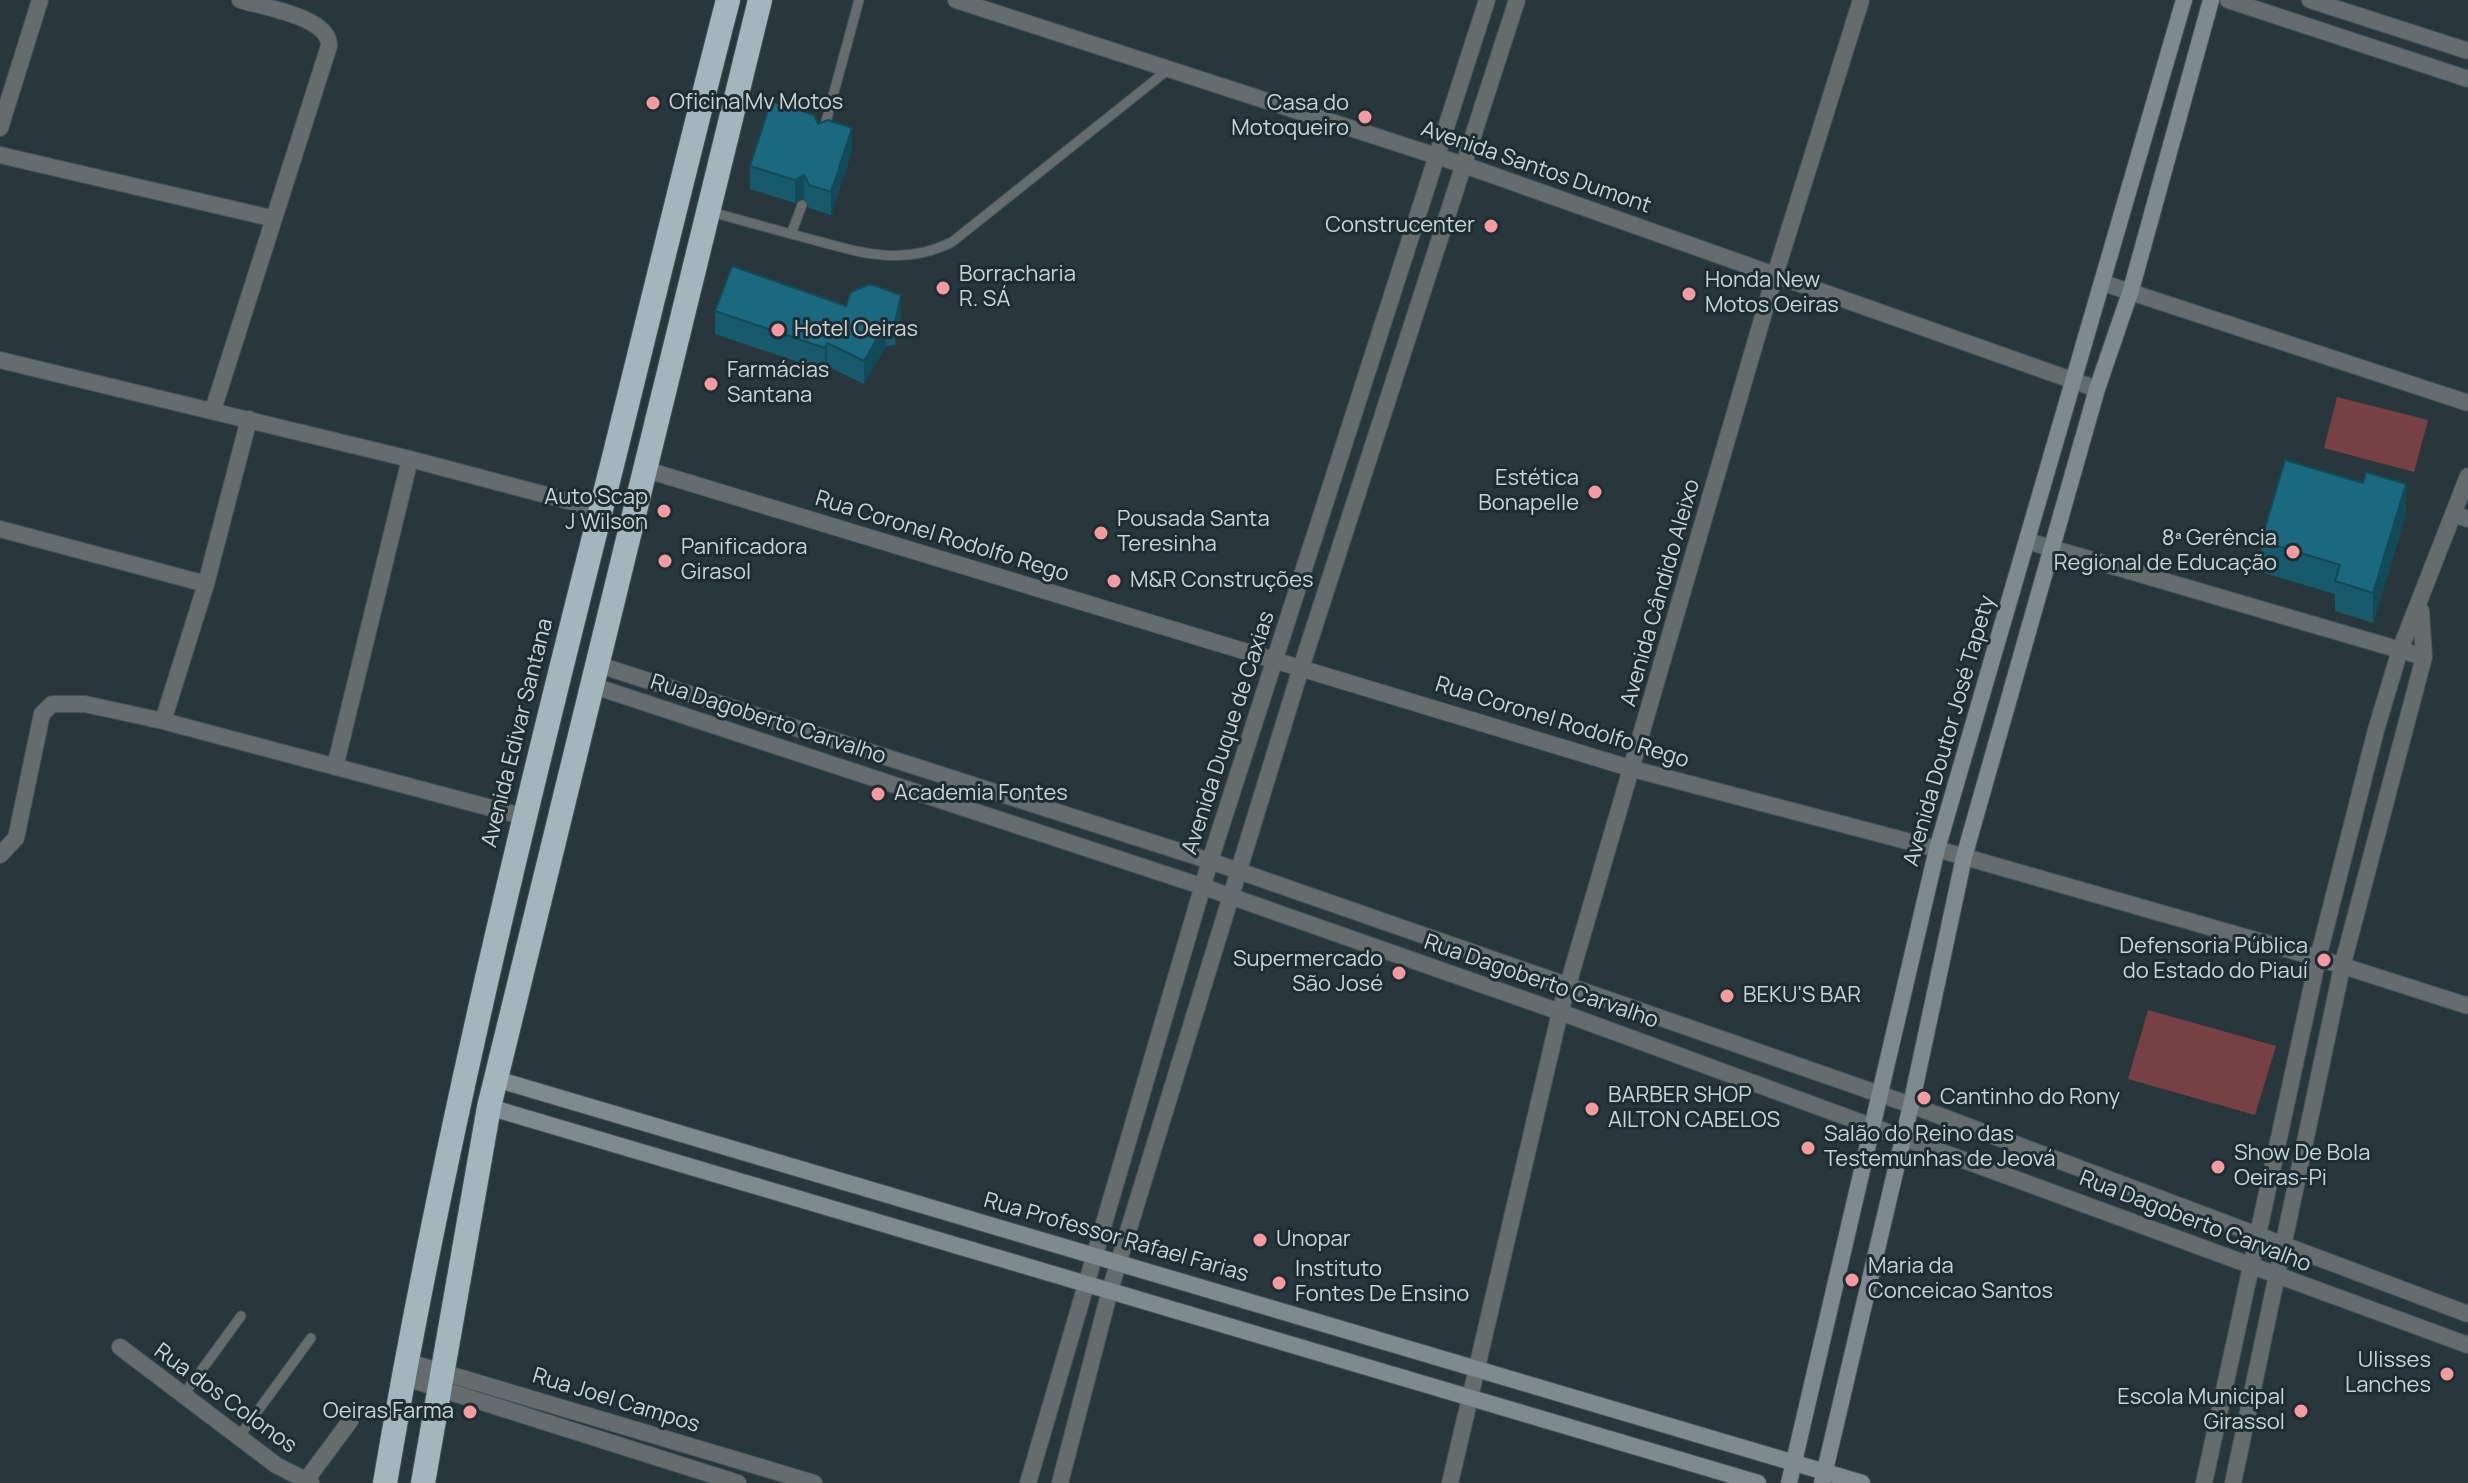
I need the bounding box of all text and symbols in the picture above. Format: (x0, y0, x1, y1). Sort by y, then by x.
place label: Oficina Mv Motos (669, 90, 843, 116)
place label: Casa do Motoqueiro (1231, 91, 1349, 142)
marker: Oficina Mv Motos (644, 94, 662, 112)
marker: Casa do Motoqueiro (1356, 108, 1374, 126)
street label: Avenida Santos Dumont (1417, 116, 1655, 220)
place label: Construcenter (1325, 213, 1475, 239)
marker: Construcenter (1482, 217, 1500, 235)
place label: Borracharia R. SÁ (959, 262, 1076, 314)
place label: Honda New Motos Oeiras (1705, 268, 1839, 320)
marker: Borracharia R. SÁ (934, 279, 952, 297)
marker: Honda New Motos Oeiras (1680, 285, 1698, 303)
place label: Hotel Oeiras (794, 317, 918, 343)
marker: Hotel Oeiras (769, 321, 787, 339)
place label: Farmácias Santana (727, 358, 829, 410)
marker: Farmácias Santana (702, 375, 720, 393)
place label: Estética Bonapelle (1478, 466, 1579, 518)
street label: Avenida Cândido Aleixo (1616, 476, 1706, 710)
marker: Estética Bonapelle (1586, 483, 1604, 501)
place label: Auto Scap J Wilson (544, 485, 648, 536)
street label: Rua Coronel Rodolfo Rego (812, 486, 1072, 588)
marker: Auto Scap J Wilson (655, 502, 673, 520)
place label: Pousada Santa Teresinha (1117, 507, 1270, 558)
marker: Pousada Santa Teresinha (1092, 524, 1110, 542)
place label: 8ª Gerência Regional de Educação (2054, 526, 2277, 578)
place label: Panificadora Girasol (681, 535, 808, 586)
marker: 8ª Gerência Regional de Educação (2284, 543, 2302, 561)
marker: Panificadora Girasol (656, 552, 674, 570)
place label: M&R Construções (1130, 568, 1314, 594)
marker: M&R Construções (1105, 572, 1123, 590)
street label: Avenida Doutor José Tapety (1899, 593, 2001, 869)
street label: Avenida Duque de Caxias (1177, 608, 1281, 858)
street label: Avenida Edivar Santana (477, 616, 559, 850)
street label: Rua Dagoberto Carvalho (647, 669, 889, 771)
street label: Rua Coronel Rodolfo Rego (1432, 672, 1692, 774)
place label: Academia Fontes (894, 781, 1068, 807)
marker: Academia Fontes (869, 785, 887, 803)
street label: Rua Dagoberto Carvalho (1420, 929, 1662, 1035)
place label: Defensoria Pública do Estado do Piauí (2119, 934, 2308, 986)
place label: Supermercado São José (1233, 947, 1383, 998)
marker: Defensoria Pública do Estado do Piauí (2315, 951, 2333, 969)
marker: Supermercado São José (1390, 964, 1408, 982)
place label: BEKU'S BAR (1743, 983, 1861, 1009)
marker: BEKU'S BAR (1718, 987, 1736, 1005)
place label: BARBER SHOP AILTON CABELOS (1608, 1083, 1780, 1134)
place label: Cantinho do Rony (1940, 1085, 2120, 1111)
marker: Cantinho do Rony (1915, 1089, 1933, 1107)
marker: BARBER SHOP AILTON CABELOS (1583, 1100, 1601, 1118)
place label: Salão do Reino das Testemunhas de Jeová (1824, 1122, 2055, 1174)
marker: Salão do Reino das Testemunhas de Jeová (1799, 1139, 1817, 1157)
place label: Show De Bola Oeiras-Pi (2234, 1141, 2370, 1192)
marker: Show De Bola Oeiras-Pi (2209, 1158, 2227, 1176)
street label: Rua Dagoberto Carvalho (2075, 1166, 2315, 1278)
street label: Rua Professor Rafael Farias (981, 1188, 1251, 1288)
place label: Unopar (1276, 1227, 1351, 1253)
marker: Unopar (1251, 1231, 1269, 1249)
place label: Maria da Conceicao Santos (1868, 1254, 2053, 1306)
place label: Instituto Fontes De Ensino (1295, 1257, 1469, 1308)
marker: Maria da Conceicao Santos (1843, 1271, 1861, 1289)
marker: Instituto Fontes De Ensino (1270, 1274, 1288, 1292)
street label: Rua dos Colonos (149, 1338, 301, 1460)
place label: Ulisses Lanches (2345, 1348, 2431, 1400)
street label: Rua Joel Campos (529, 1363, 703, 1439)
marker: Ulisses Lanches (2438, 1365, 2456, 1383)
place label: Escola Municipal Girassol (2117, 1385, 2285, 1436)
place label: Oeiras Farma (323, 1399, 454, 1425)
marker: Escola Municipal Girassol (2292, 1402, 2310, 1420)
marker: Oeiras Farma (461, 1403, 479, 1421)

